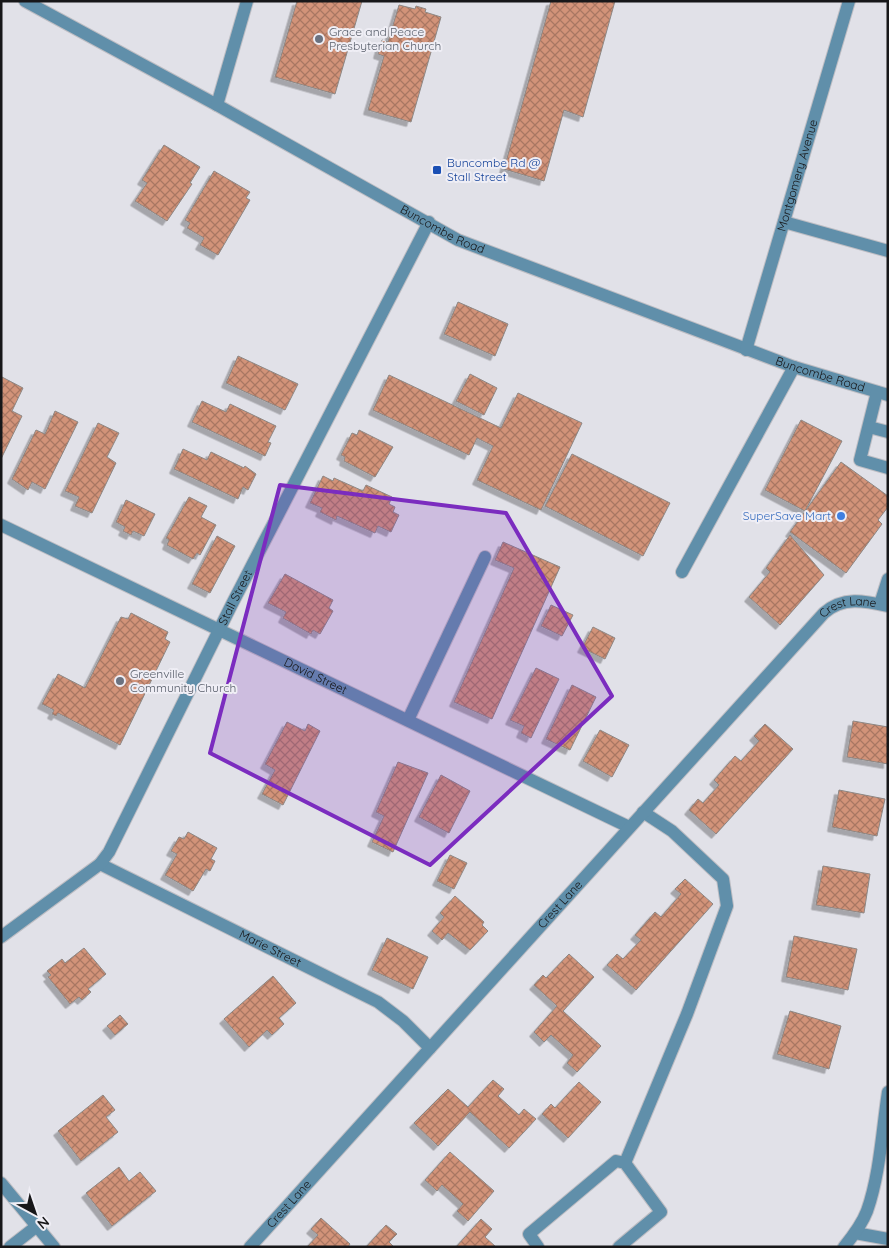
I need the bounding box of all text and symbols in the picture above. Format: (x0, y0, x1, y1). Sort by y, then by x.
place label: Grace and Peace Presbyterian Church (329, 24, 441, 53)
marker: Grace and Peace Presbyterian Church (313, 33, 325, 45)
street label: Montgomery Avenue (773, 117, 821, 233)
place label: Buncombe Rd @ Stall Street (447, 155, 541, 184)
marker: Buncombe Rd @ Stall Street (431, 164, 443, 176)
street label: Buncombe Road (398, 201, 487, 256)
street label: Buncombe Road (773, 353, 867, 395)
place label: SuperSave Mart (743, 508, 831, 523)
marker: SuperSave Mart (835, 510, 847, 522)
street label: Stall Street (215, 567, 255, 627)
street label: Crest Lane (815, 593, 878, 621)
street label: David Street (282, 654, 350, 697)
place label: Greenville Community Church (130, 666, 236, 695)
marker: Greenville Community Church (114, 675, 126, 687)
street label: Crest Lane (534, 877, 585, 931)
street label: Marie Street (237, 926, 304, 970)
street label: Crest Lane (263, 1176, 314, 1231)
north arrow (10, 1188, 60, 1238)
text: N (34, 1213, 53, 1233)

